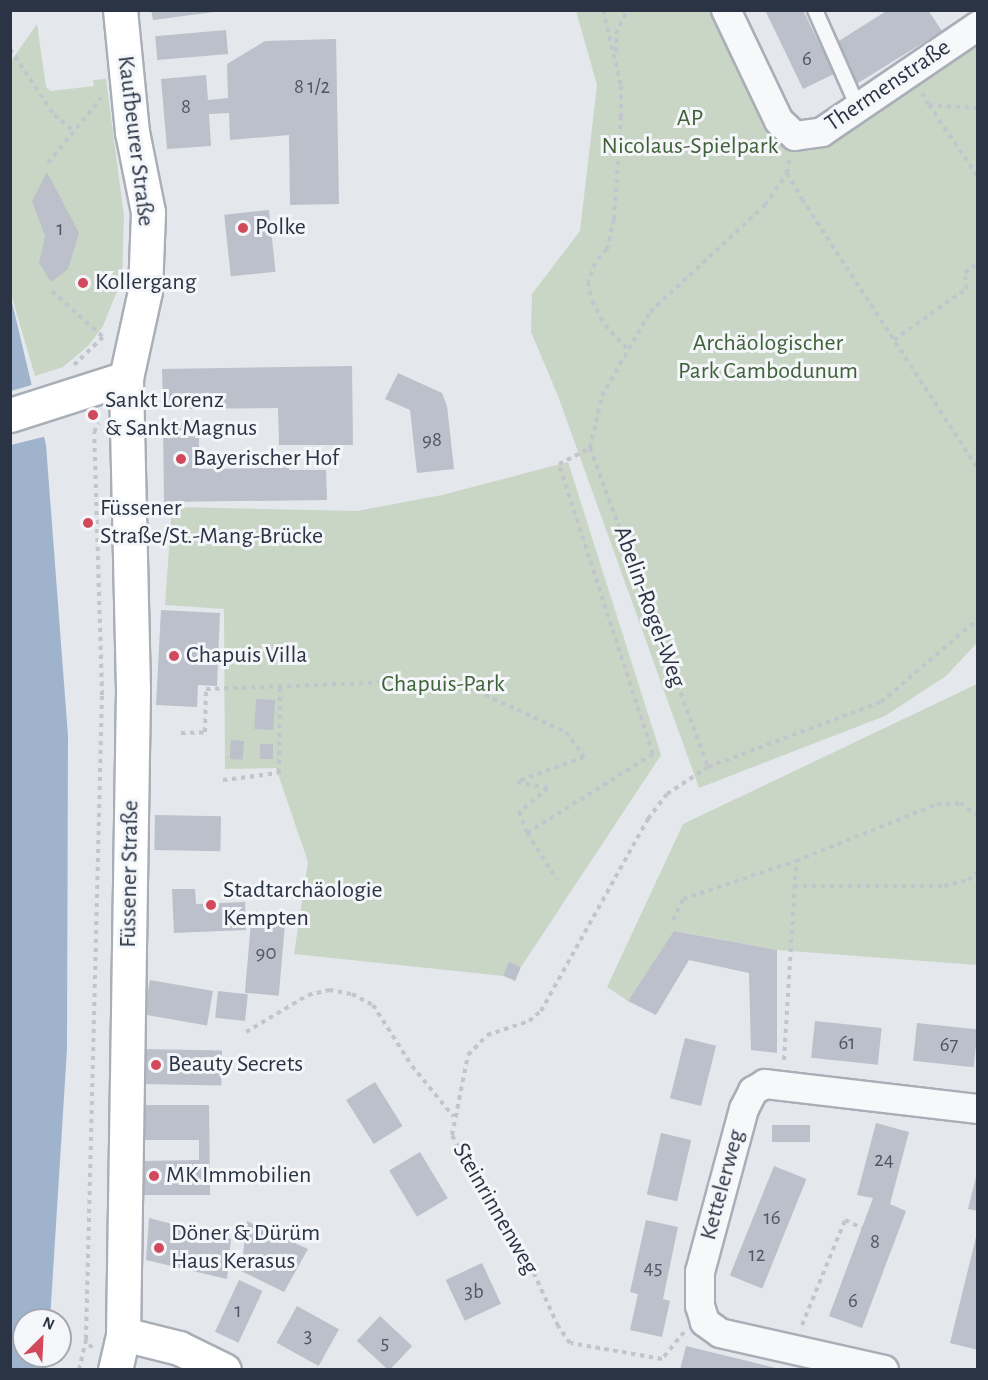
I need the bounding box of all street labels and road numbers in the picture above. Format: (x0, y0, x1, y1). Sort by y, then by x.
street label: Thermenstraße (820, 34, 956, 138)
street label: Kaufbeurer Straße (110, 54, 160, 228)
street label: Abelin-Rogel-Weg (607, 523, 691, 691)
street label: Füssener Straße (114, 800, 146, 948)
street label: Kettelerweg (694, 1127, 752, 1243)
street label: Steinrinnenweg (446, 1138, 544, 1280)

